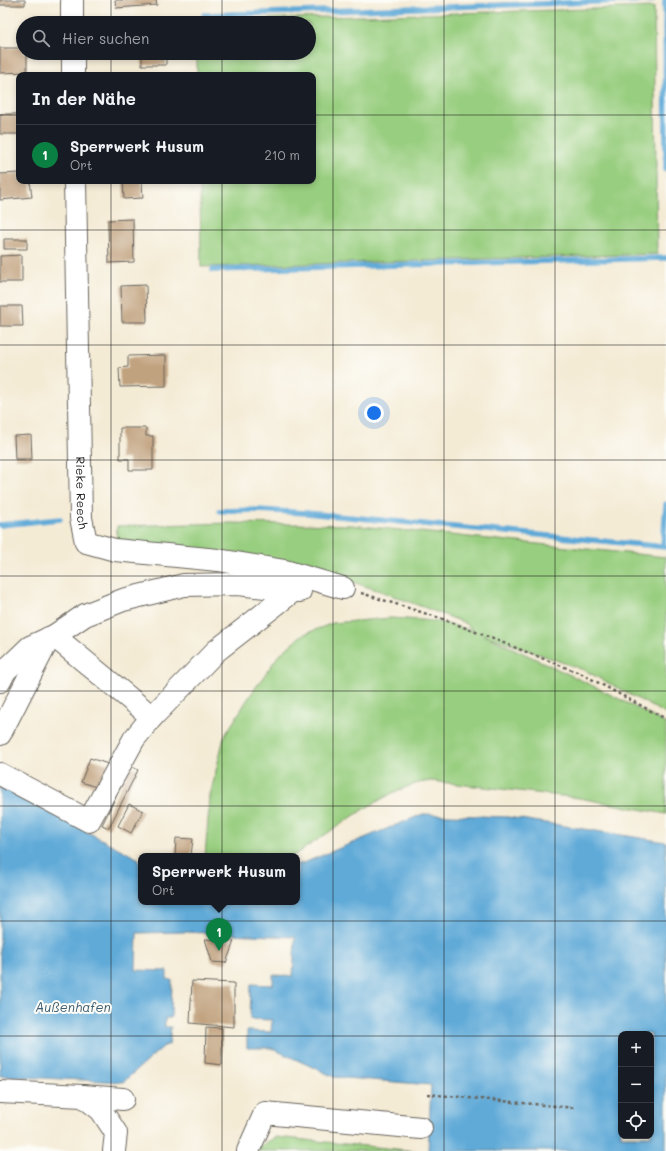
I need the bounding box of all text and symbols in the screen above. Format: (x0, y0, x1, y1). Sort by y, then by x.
search box (16, 16, 316, 60)
icon: search (30, 27, 52, 49)
text: Hier suchen (62, 28, 149, 48)
text: In der Nähe (32, 87, 136, 109)
text: Sperrwerk Husum (70, 136, 204, 156)
text: 1 (42, 146, 48, 163)
text: 210 m (264, 146, 300, 163)
text: Ort (70, 156, 93, 173)
your location (364, 403, 384, 423)
street label: Rieke Reech (73, 456, 92, 531)
popup (138, 853, 300, 905)
text: Sperrwerk Husum (152, 861, 286, 881)
text: Ort (152, 881, 175, 898)
pin: 1 (206, 918, 232, 951)
water label: Außenhafen (35, 998, 111, 1015)
map controls (618, 1031, 654, 1139)
button: + (618, 1031, 654, 1067)
button: − (618, 1067, 654, 1103)
button: locate (618, 1103, 654, 1139)

